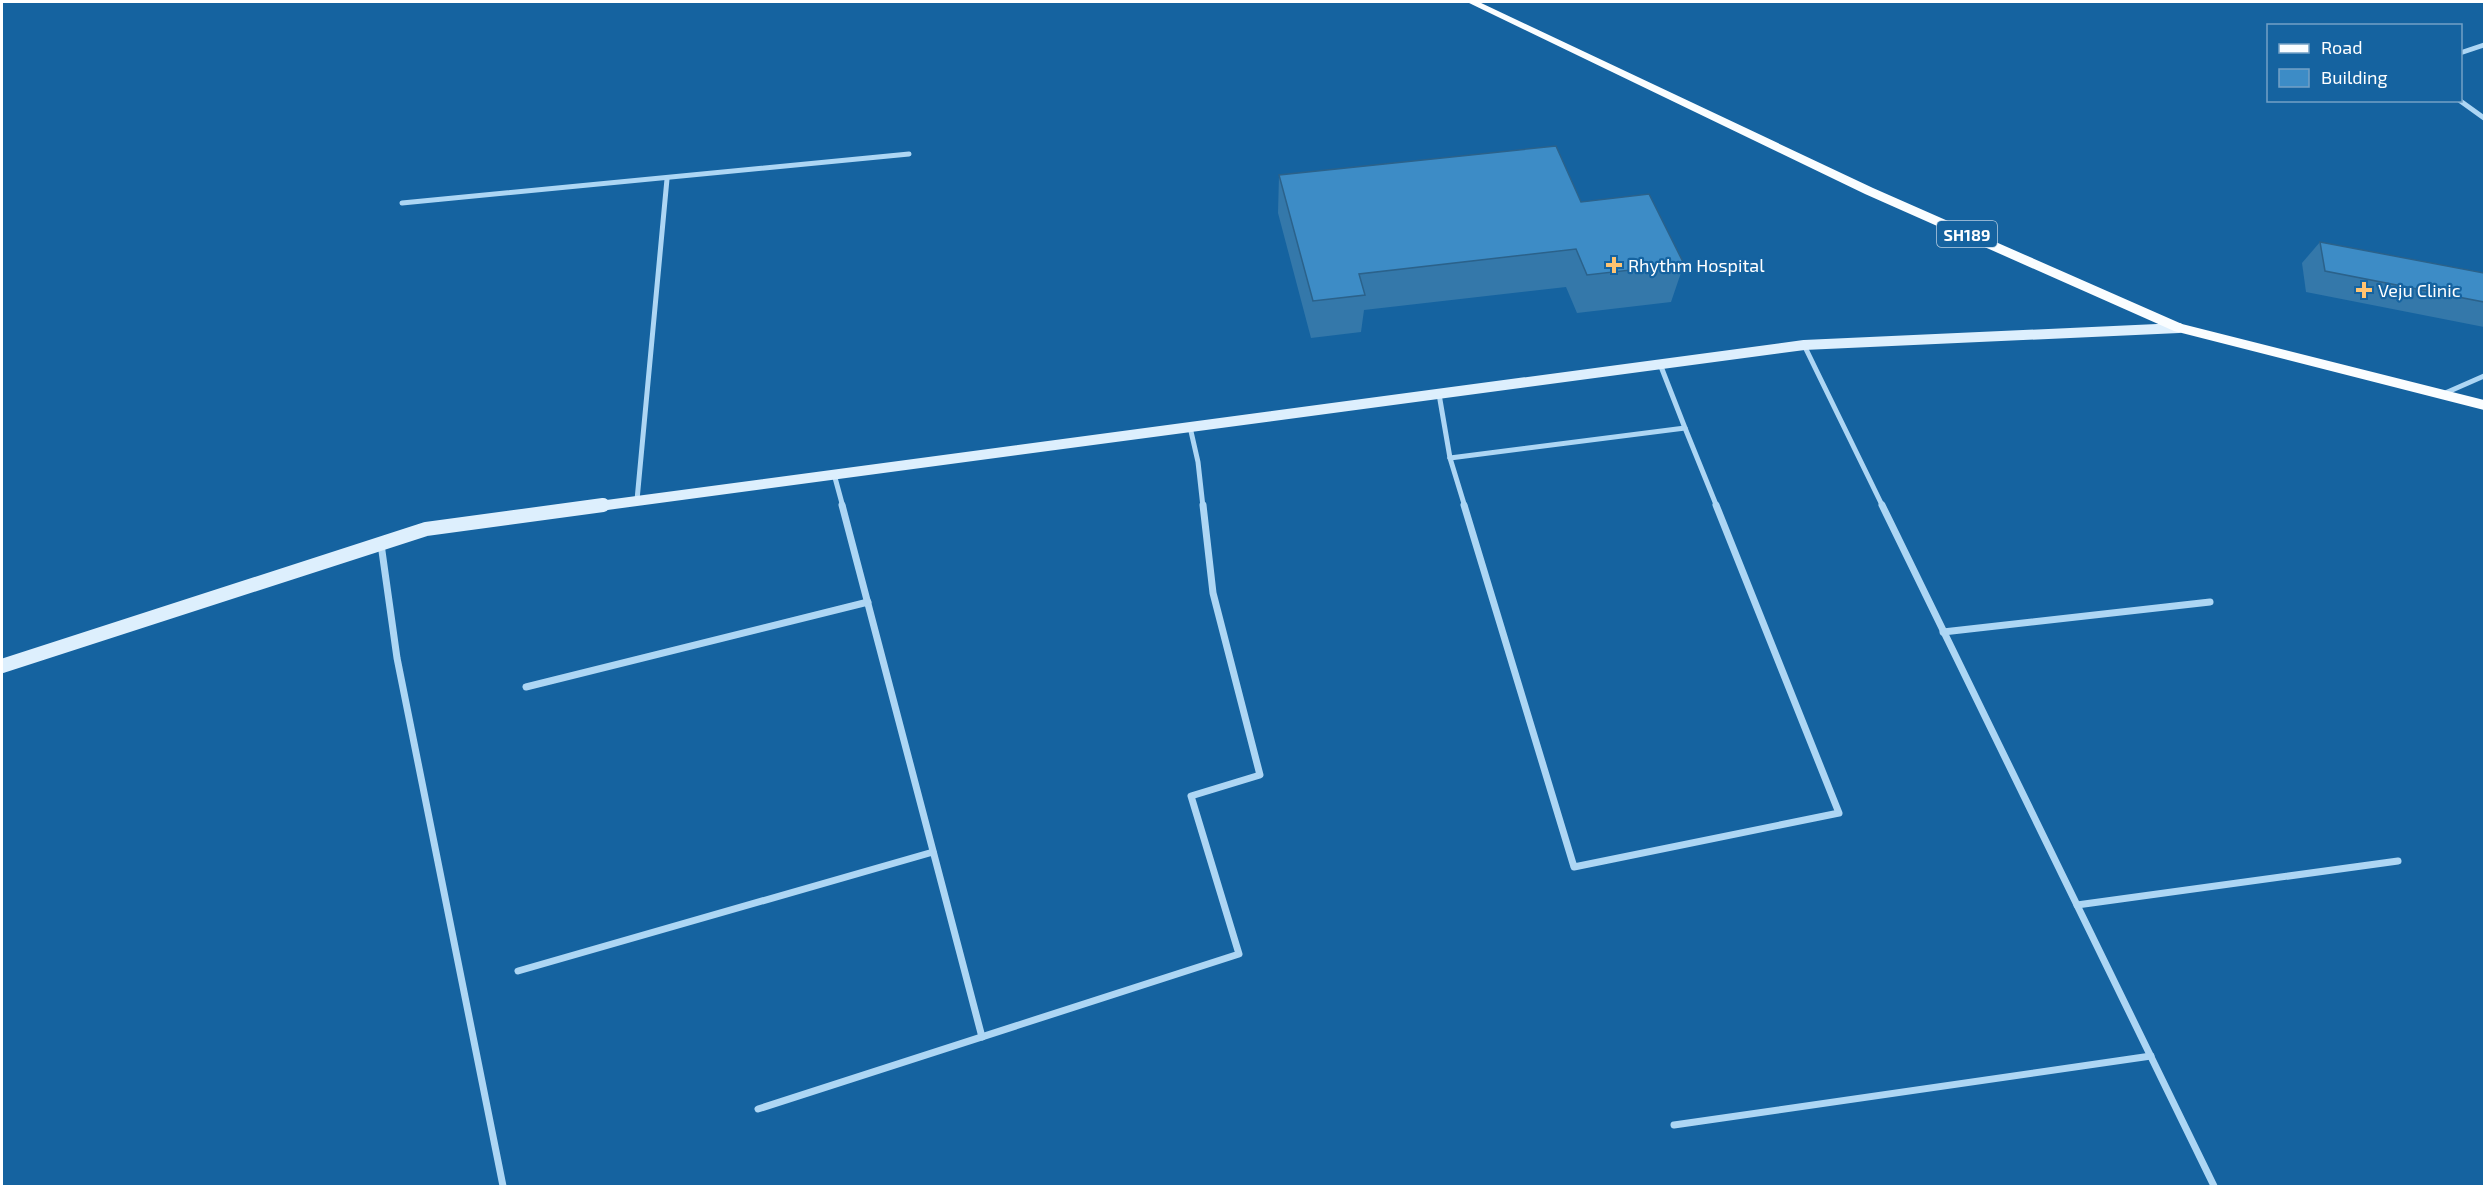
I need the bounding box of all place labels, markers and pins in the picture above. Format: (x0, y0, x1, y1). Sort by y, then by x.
place label: Rhythm Hospital (1628, 254, 1765, 276)
marker: Rhythm Hospital (1605, 256, 1623, 274)
place label: Veju Clinic (2378, 279, 2461, 301)
marker: Veju Clinic (2355, 281, 2373, 299)

